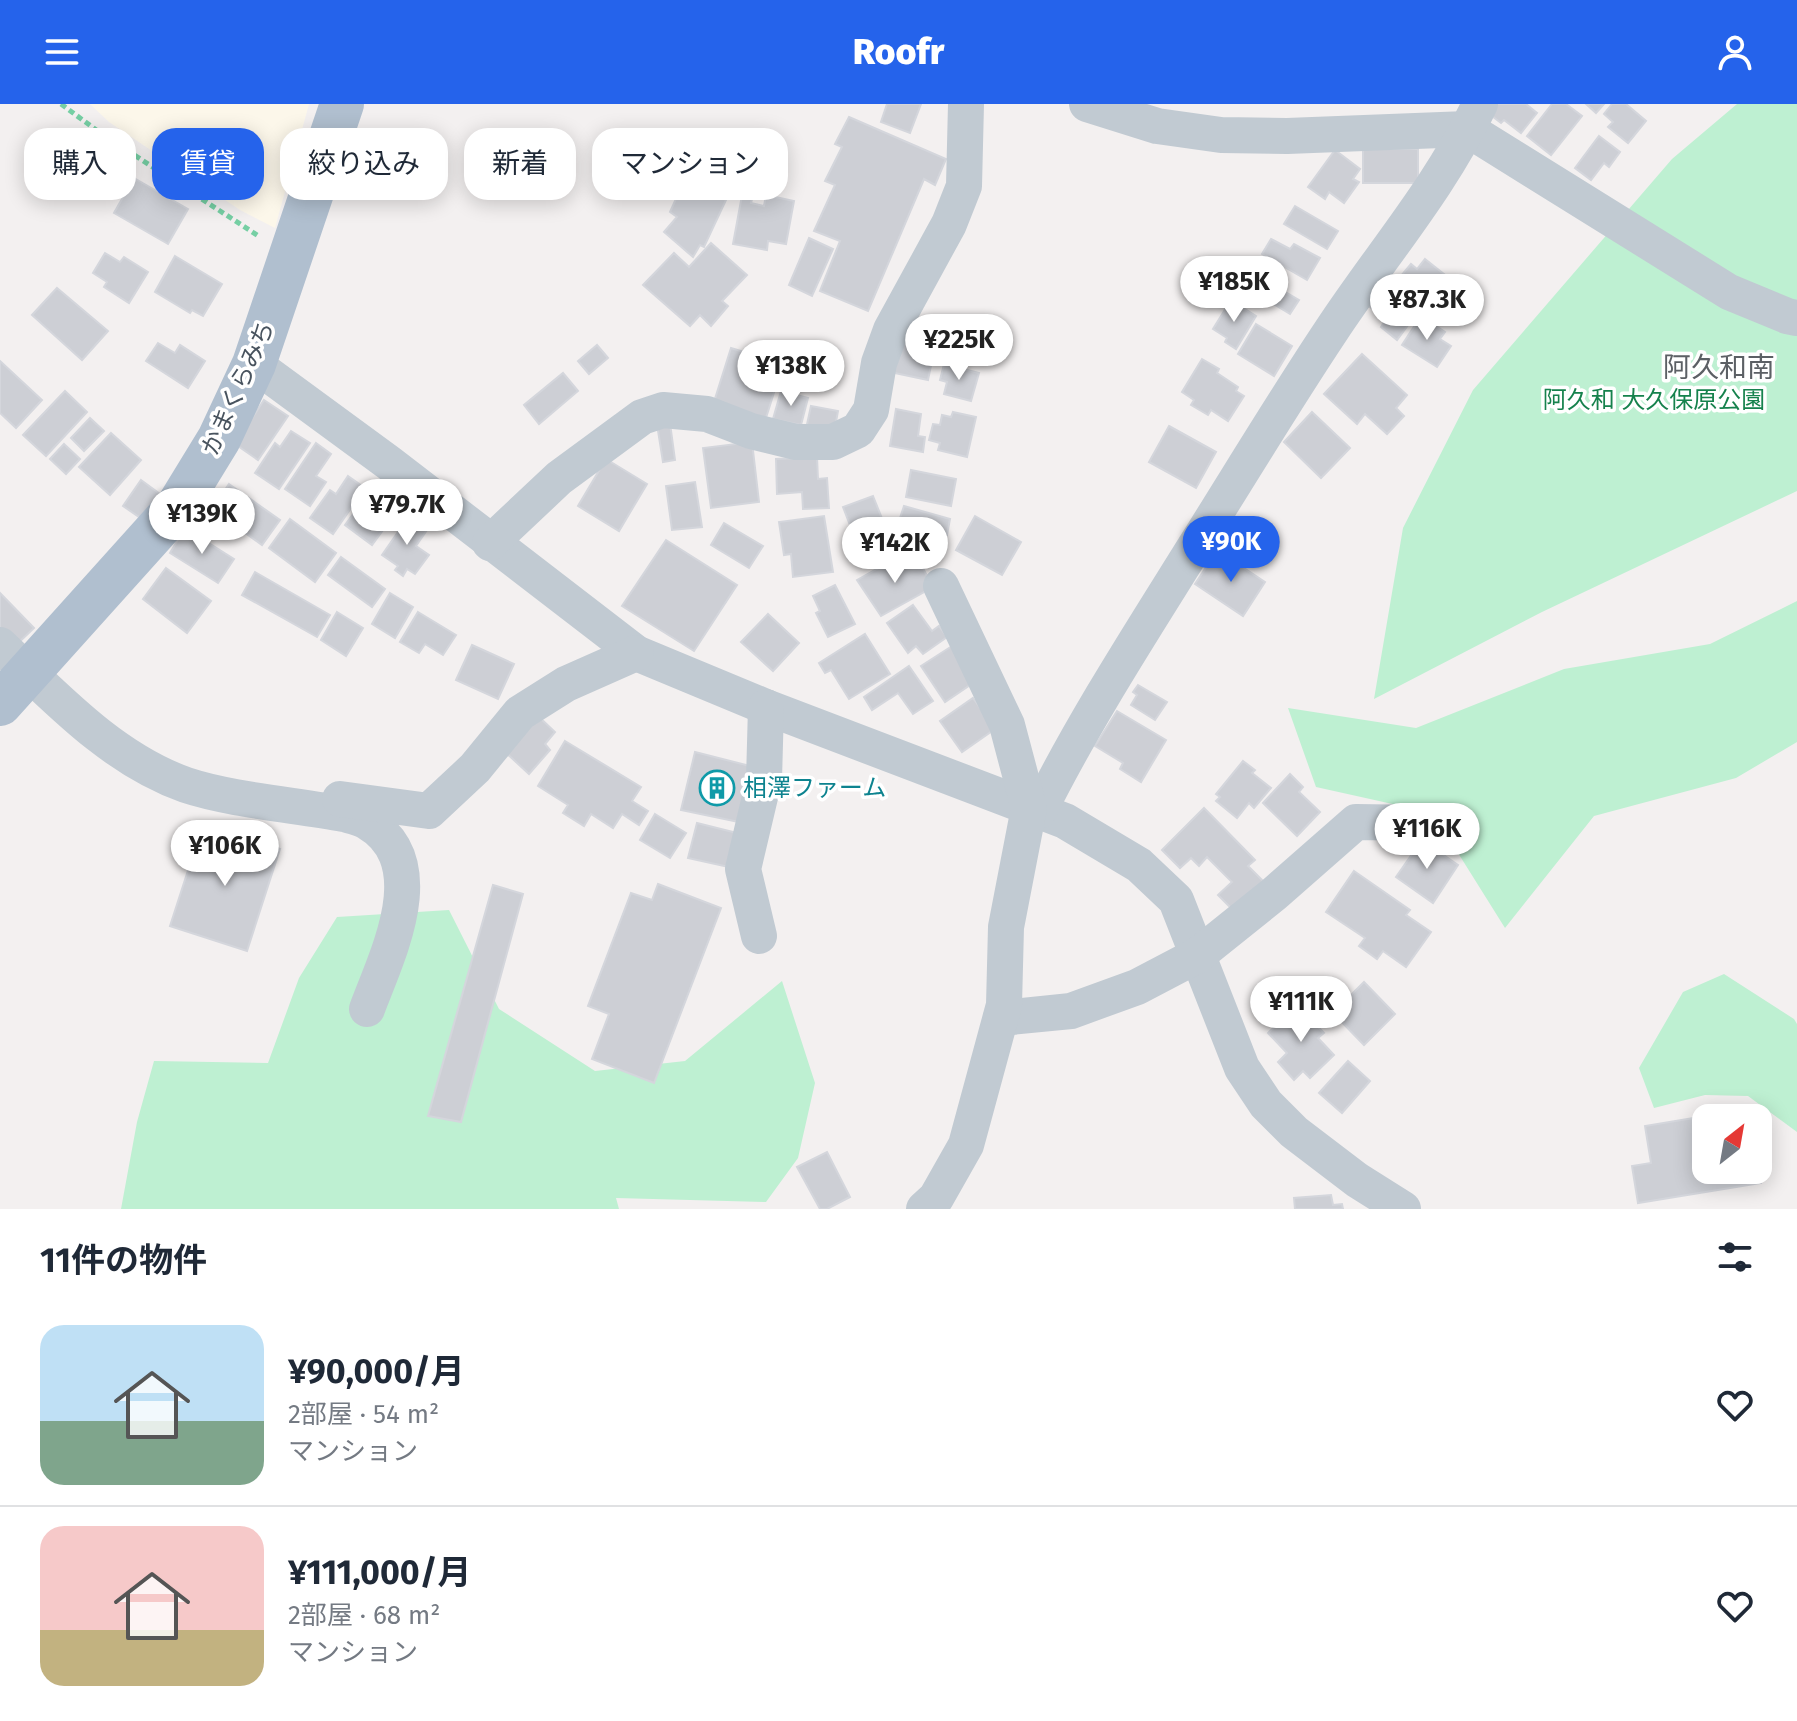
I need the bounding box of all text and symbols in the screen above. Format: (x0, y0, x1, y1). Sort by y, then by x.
icon: menu (40, 30, 84, 74)
text: Roofr (853, 30, 944, 74)
icon: person (1713, 30, 1757, 74)
chip: 購入 (24, 128, 136, 200)
chip: 賃貸 (152, 128, 264, 200)
chip: 絞り込み (280, 128, 448, 200)
chip: 新着 (464, 128, 576, 200)
chip: マンション (592, 128, 788, 200)
pin: ¥185K (1178, 256, 1290, 324)
text: ¥185K (1198, 266, 1270, 297)
pin: ¥87.3K (1362, 274, 1492, 342)
text: ¥87.3K (1388, 284, 1466, 315)
pin: ¥225K (903, 314, 1015, 382)
street label: かまくらみち (196, 317, 280, 459)
text: ¥225K (923, 324, 995, 355)
pin: ¥138K (735, 340, 847, 408)
text: ¥138K (755, 350, 827, 381)
district label: 阿久和南 (1663, 351, 1775, 384)
park label: 阿久和 大久保原公園 (1543, 386, 1765, 414)
pin: ¥79.7K (342, 479, 472, 547)
pin: ¥139K (146, 488, 258, 556)
text: ¥79.7K (369, 489, 445, 520)
text: ¥139K (167, 498, 237, 529)
pin: ¥90K (1184, 516, 1278, 584)
pin: ¥142K (839, 517, 951, 585)
text: ¥90K (1201, 526, 1261, 557)
text: ¥142K (860, 527, 930, 558)
building icon: 相澤ファーム (698, 769, 736, 807)
place label: 相澤ファーム (743, 774, 886, 802)
pin: ¥116K (1371, 803, 1483, 871)
text: ¥116K (1393, 813, 1461, 844)
pin: ¥106K (169, 820, 281, 888)
text: ¥106K (189, 830, 261, 861)
pin: ¥111K (1245, 976, 1357, 1044)
text: ¥111K (1268, 986, 1334, 1017)
north arrow (1692, 1104, 1772, 1184)
map controls (1692, 1104, 1772, 1184)
icon: filters (1713, 1235, 1757, 1279)
text: 11件の物件 (40, 1240, 207, 1281)
text: ¥90,000/月 (288, 1351, 465, 1392)
icon: home (104, 1357, 200, 1453)
icon: heart (1713, 1383, 1757, 1427)
text: 2部屋 · 54 m² (288, 1399, 439, 1430)
text: マンション (288, 1436, 418, 1467)
text: ¥111,000/月 (288, 1552, 471, 1593)
icon: home (104, 1558, 200, 1654)
icon: heart (1713, 1584, 1757, 1628)
text: 2部屋 · 68 m² (288, 1600, 441, 1631)
text: マンション (288, 1637, 418, 1668)

